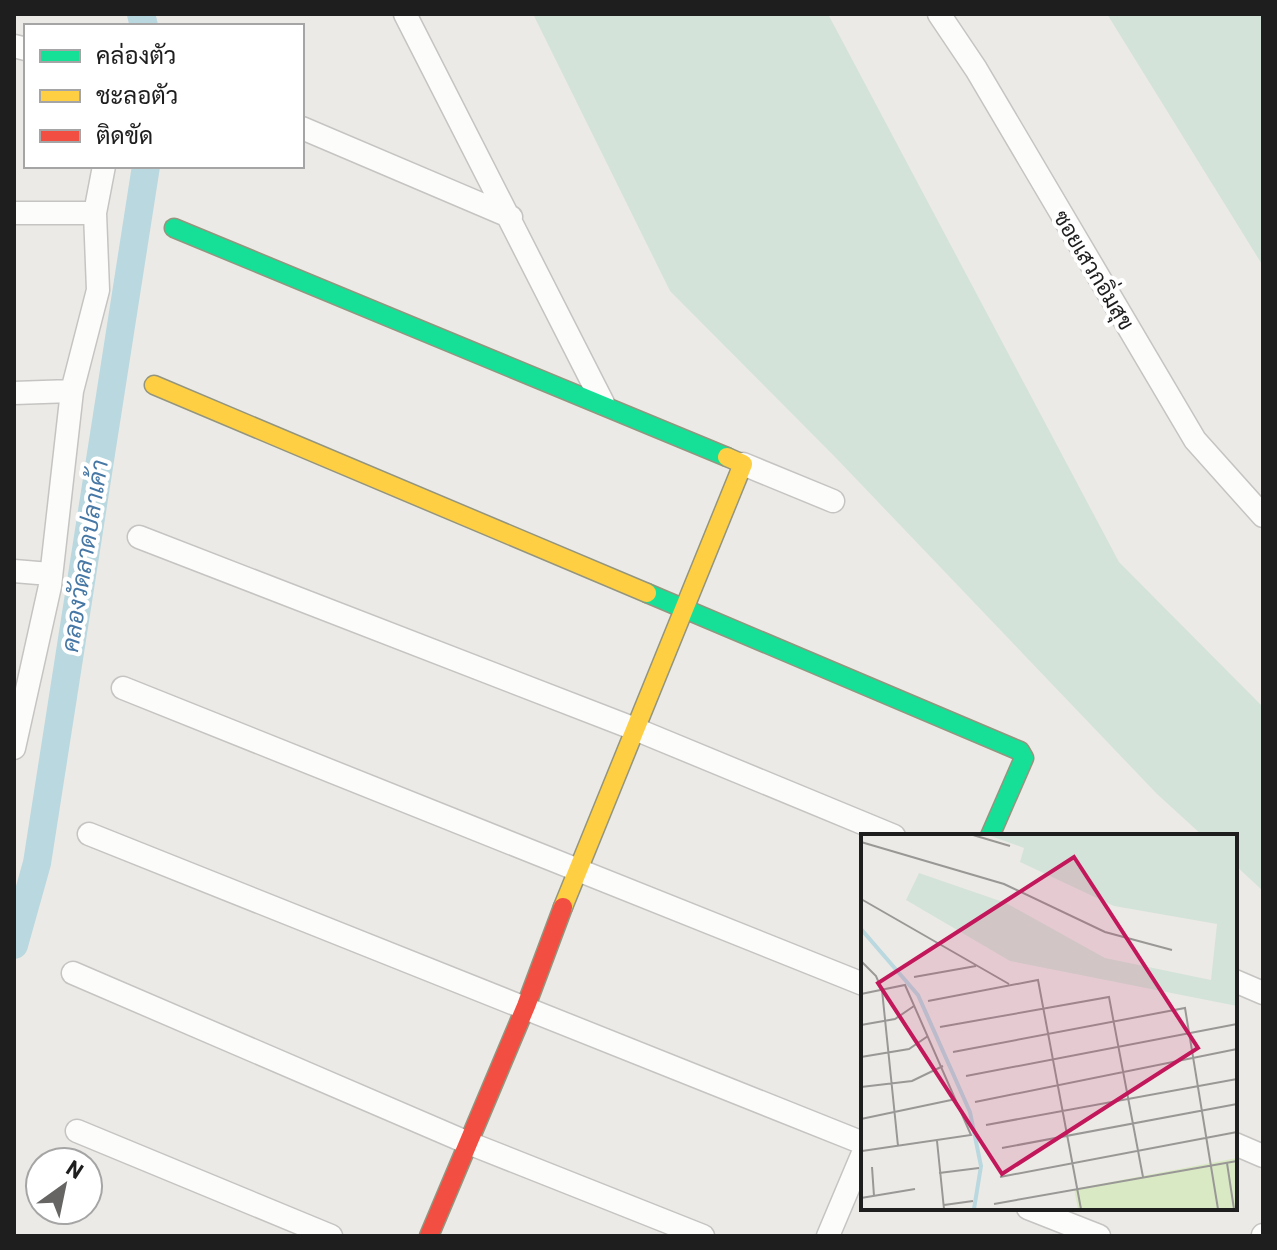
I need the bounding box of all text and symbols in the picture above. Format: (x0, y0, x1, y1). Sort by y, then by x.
legend (24, 24, 304, 168)
text: คล่องตัว (96, 40, 176, 69)
text: ชะลอตัว (96, 80, 178, 109)
text: ติดขัด (96, 120, 153, 149)
street label: ซอยเสวกอิ่มสุข (1046, 203, 1144, 336)
water label: คลองวัดลาดปลาเค้า (54, 457, 113, 654)
inset map (861, 834, 1237, 1210)
north arrow (24, 1146, 104, 1226)
text: N (62, 1153, 89, 1183)

